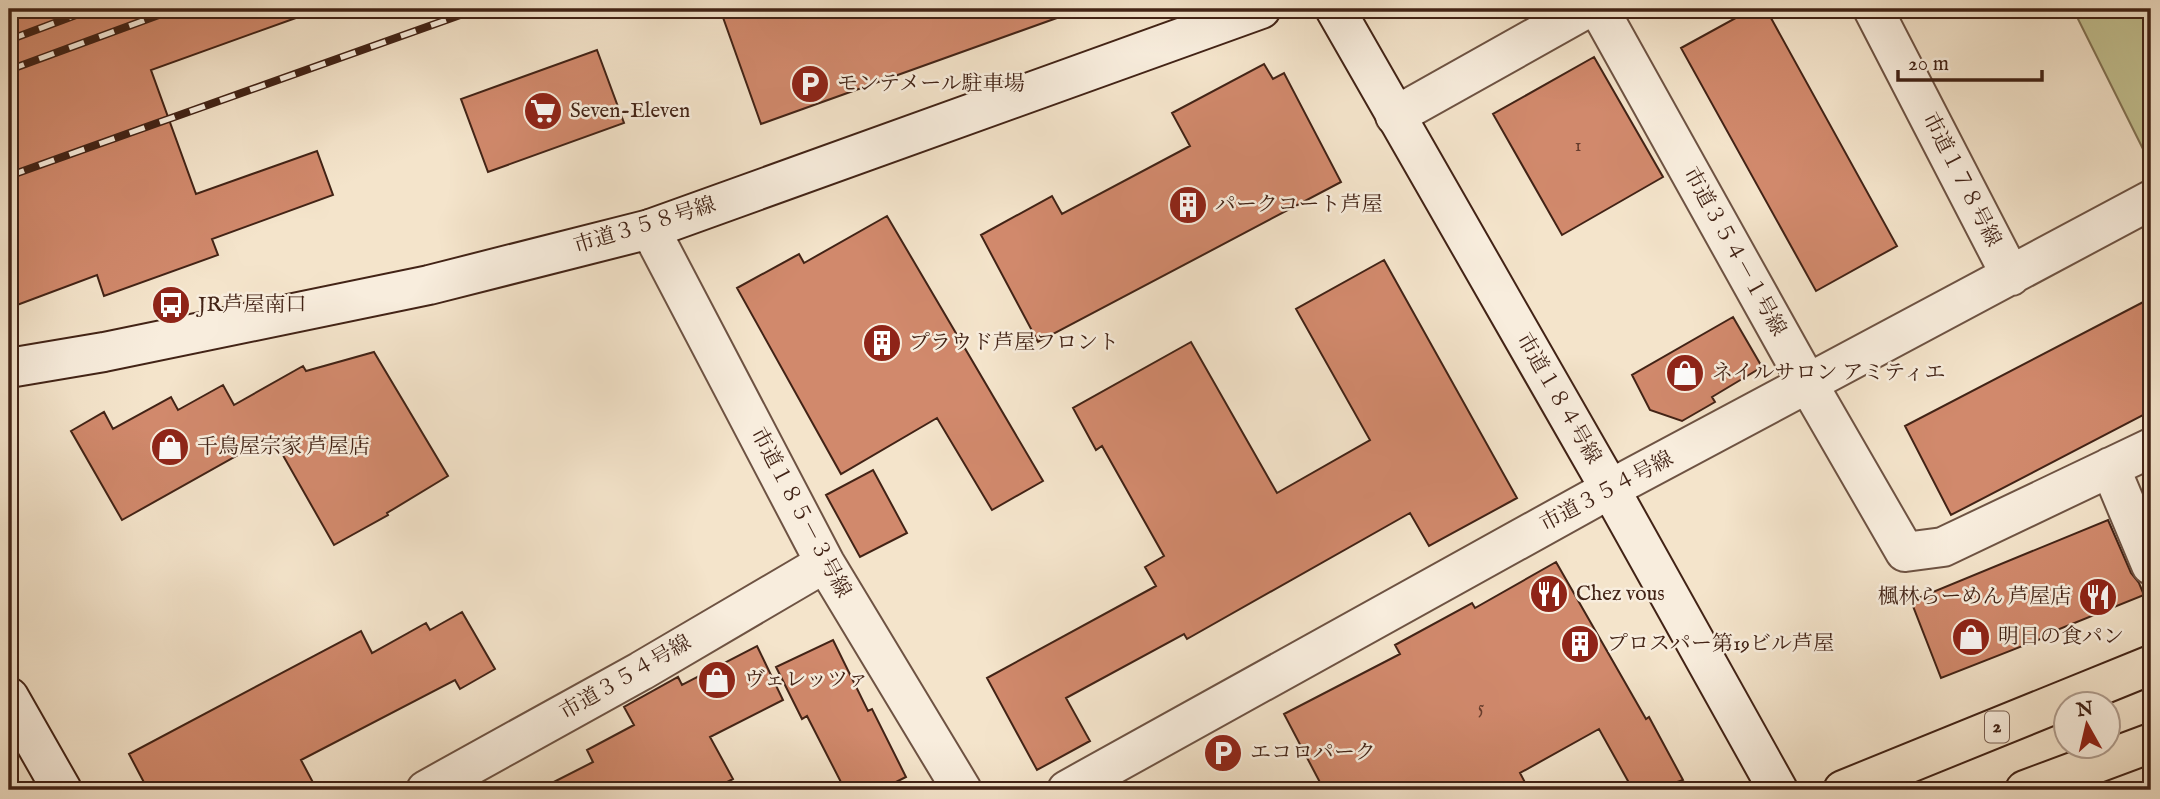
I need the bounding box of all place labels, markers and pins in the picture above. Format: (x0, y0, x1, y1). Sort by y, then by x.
parking icon: モンテメール駐車場 (789, 63, 831, 105)
place label: モンテメール駐車場 (837, 71, 1025, 98)
supermarket icon: Seven-Eleven (522, 90, 564, 132)
place label: Seven-Eleven (570, 98, 690, 125)
building icon: パークコート芦屋 (1167, 184, 1209, 226)
place label: パークコート芦屋 (1215, 192, 1383, 219)
bus stop icon: JR芦屋南口 (150, 284, 192, 326)
place label: JR芦屋南口 (196, 292, 306, 319)
building icon: プラウド芦屋フロント (861, 322, 903, 364)
place label: プラウド芦屋フロント (909, 330, 1119, 357)
shop icon: ネイルサロン アミティエ (1664, 352, 1706, 394)
place label: ネイルサロン アミティエ (1712, 360, 1945, 387)
shop icon: 千鳥屋宗家 芦屋店 (149, 426, 191, 468)
place label: 千鳥屋宗家 芦屋店 (197, 434, 370, 461)
restaurant icon: Chez vous (1528, 573, 1570, 615)
restaurant icon: 楓林らーめん 芦屋店 (2077, 576, 2119, 618)
place label: Chez vous (1576, 581, 1665, 608)
place label: 楓林らーめん 芦屋店 (1877, 584, 2071, 611)
shop icon: 明日の食パン (1950, 616, 1992, 658)
building icon: プロスパー第19ビル芦屋 (1559, 623, 1601, 665)
place label: 明日の食パン (1998, 624, 2124, 651)
place label: プロスパー第19ビル芦屋 (1607, 631, 1834, 658)
shop icon: ヴェレッツァ (696, 659, 738, 701)
place label: ヴェレッツァ (744, 667, 869, 694)
parking icon: エコロパーク (1202, 732, 1244, 774)
place label: エコロパーク (1250, 740, 1376, 767)

